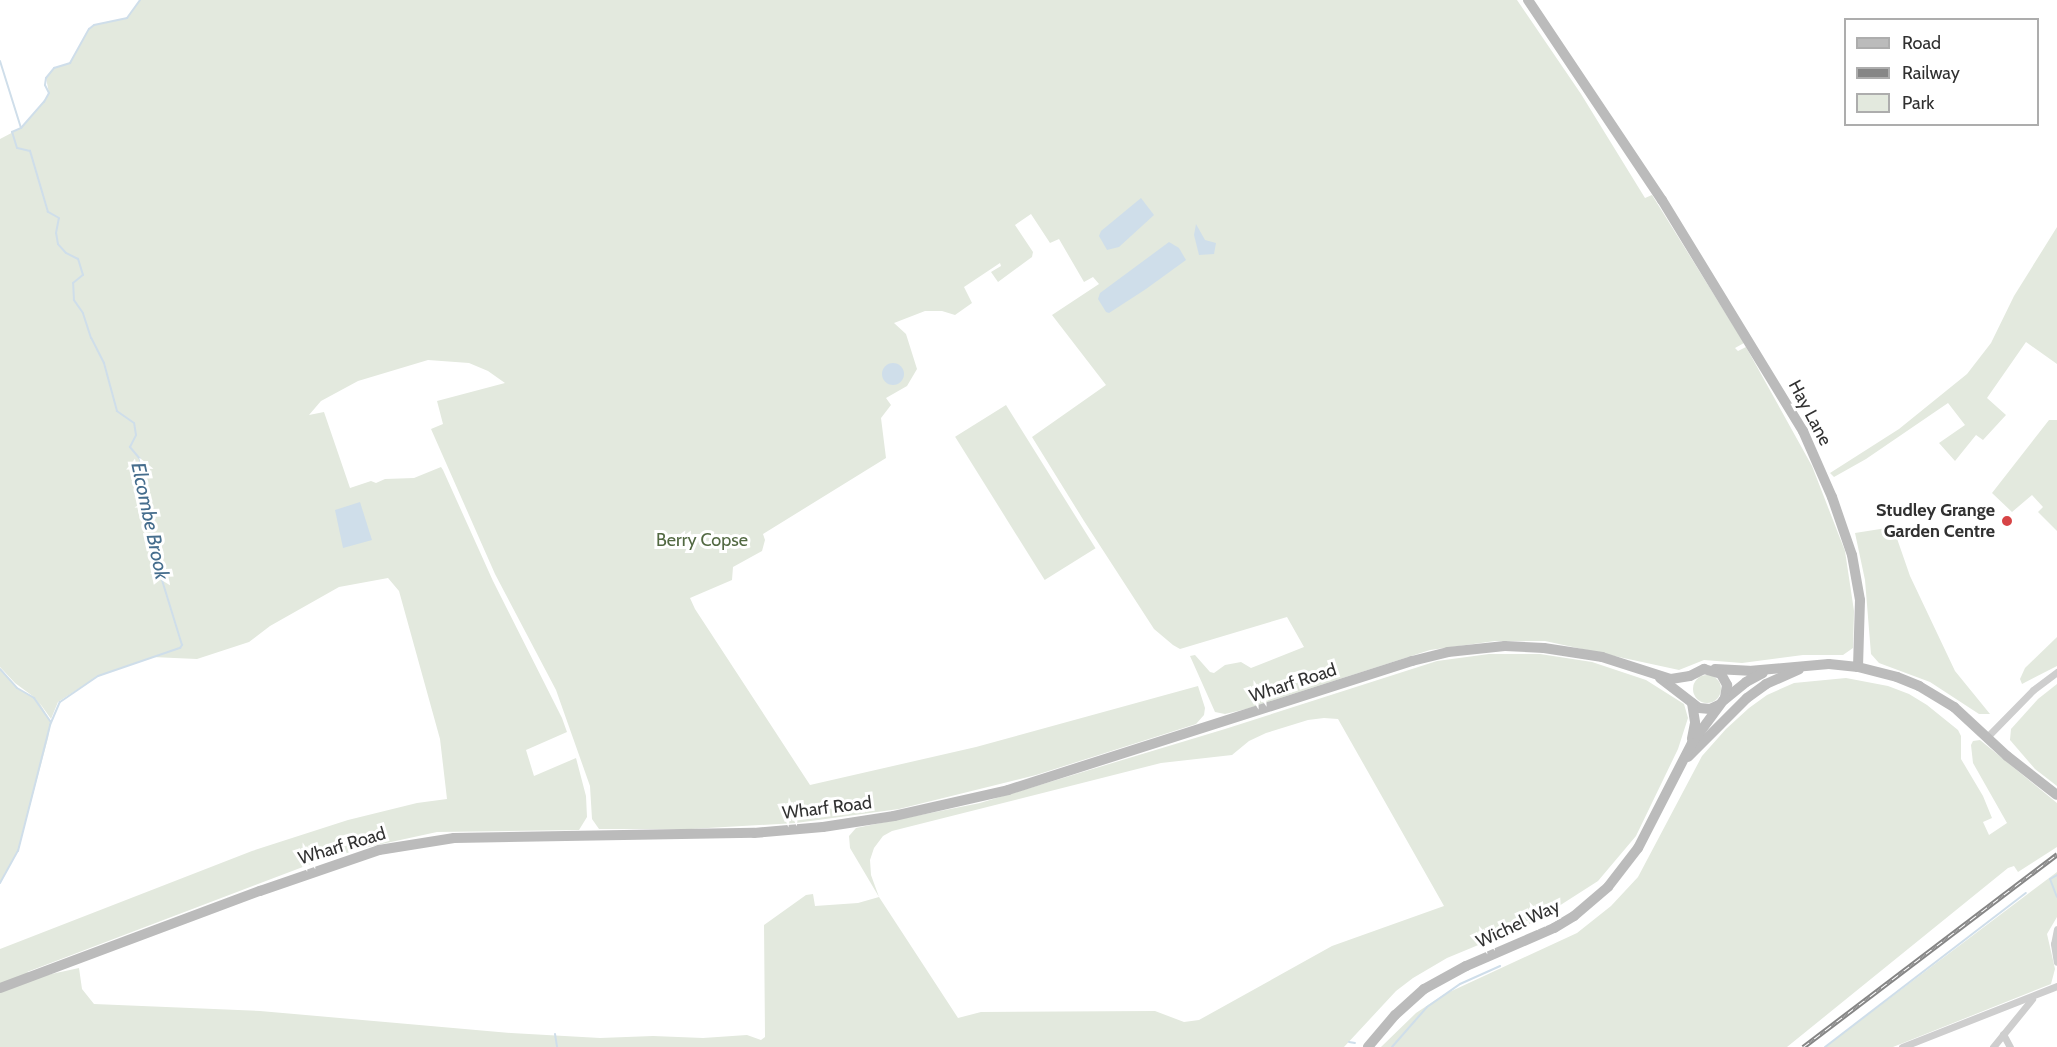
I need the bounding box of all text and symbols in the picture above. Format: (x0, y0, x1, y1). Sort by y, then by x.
legend (1844, 18, 2039, 126)
text: Road (1902, 32, 1941, 54)
text: Railway (1902, 62, 1960, 84)
text: Park (1902, 92, 1934, 114)
street label: Hay Lane (1784, 377, 1836, 449)
water label: Elcombe Brook (126, 460, 174, 582)
place label: Studley Grange Garden Centre (1876, 500, 1995, 542)
marker: Studley Grange Garden Centre (2000, 514, 2014, 528)
park label: Berry Copse (656, 529, 748, 551)
street label: Wharf Road (1247, 659, 1339, 707)
street label: Wharf Road (781, 792, 873, 824)
street label: Wharf Road (296, 822, 388, 870)
street label: Wichel Way (1473, 895, 1563, 953)

